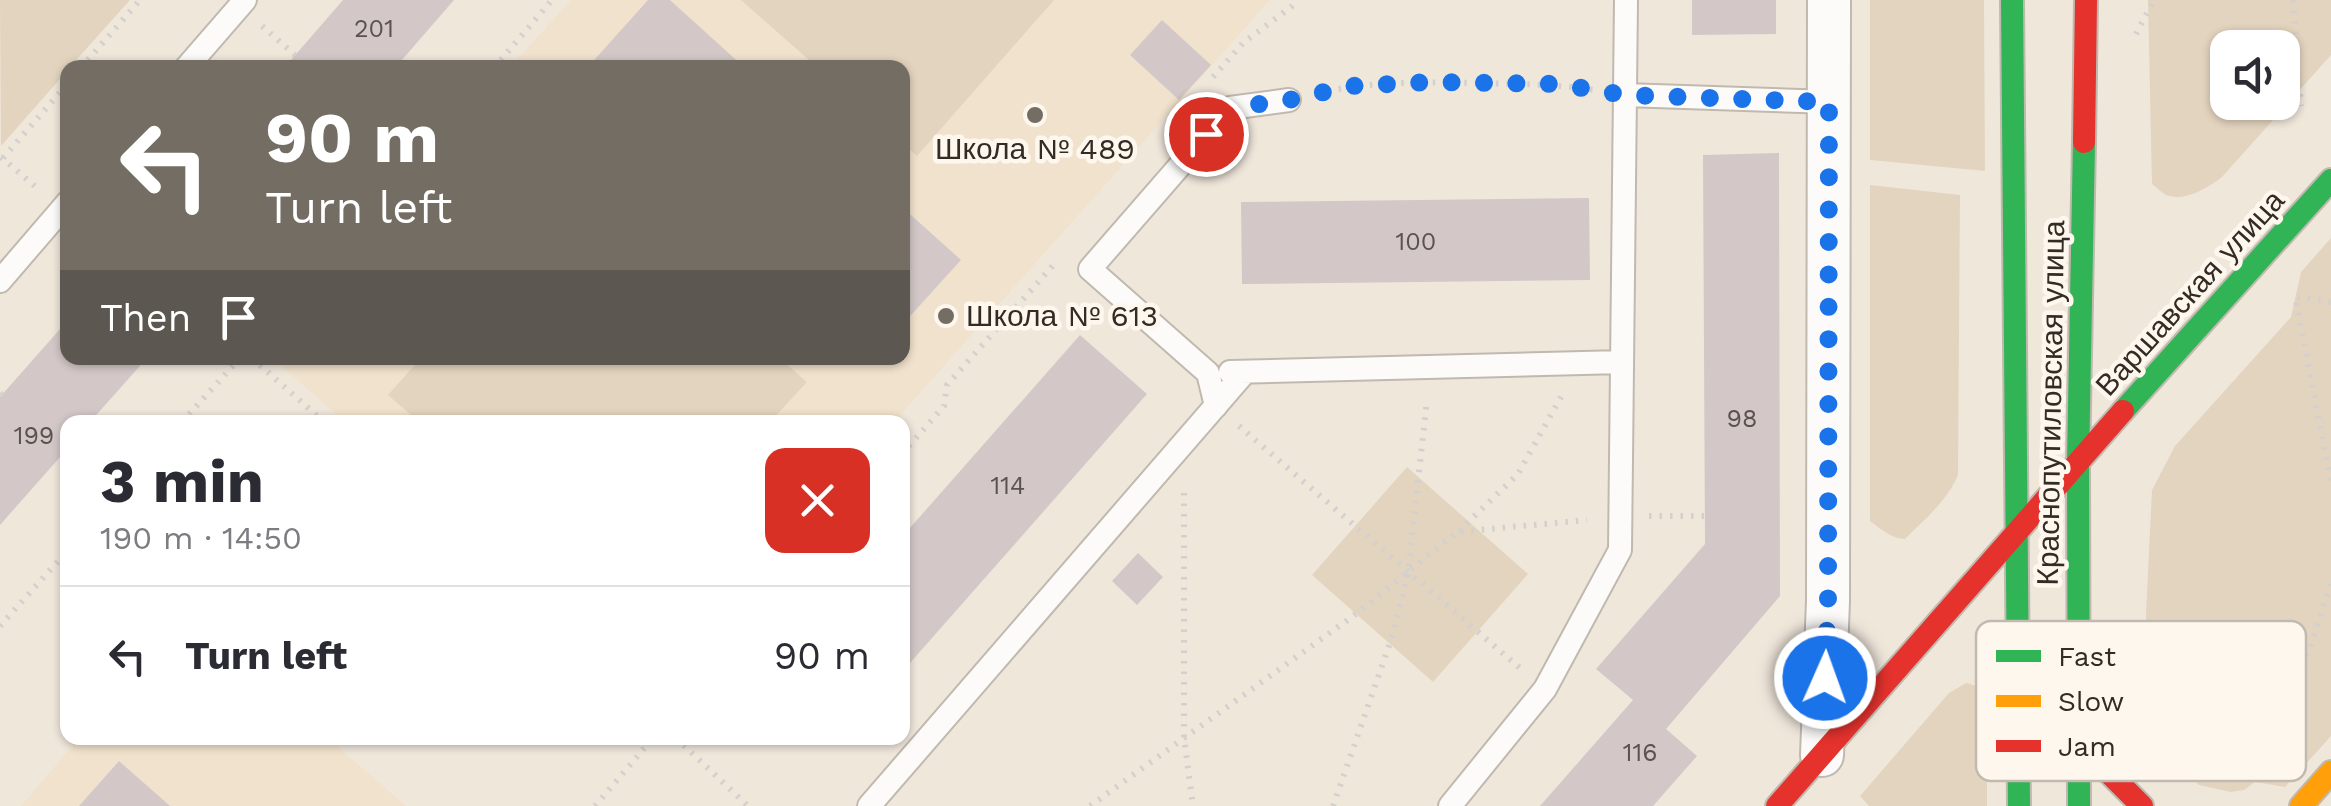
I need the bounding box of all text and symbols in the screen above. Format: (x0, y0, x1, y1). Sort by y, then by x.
house number: 201 (354, 14, 394, 43)
map controls (2210, 30, 2300, 120)
button: sound (2210, 30, 2300, 120)
pin (1164, 92, 1249, 177)
text: 90 m (265, 97, 439, 179)
icon: left (100, 100, 230, 230)
marker: Школа № 489 (1024, 104, 1046, 126)
icon: arrive (1179, 107, 1234, 162)
place label: Школа № 489 (935, 131, 1135, 166)
text: Turn left (265, 181, 452, 234)
street label: Варшавская улица (2088, 183, 2291, 403)
street label: Краснопутиловская улица (2030, 220, 2071, 586)
house number: 100 (1396, 227, 1436, 256)
icon: arrive (211, 290, 266, 345)
text: Then (100, 296, 191, 340)
place label: Школа № 613 (966, 298, 1158, 333)
marker: Школа № 613 (935, 305, 957, 327)
house number: 98 (1727, 404, 1757, 433)
house number: 199 (14, 421, 54, 450)
text: 3 min (100, 446, 264, 517)
button: close (765, 448, 870, 553)
house number: 114 (991, 471, 1025, 500)
text: 190 m · 14:50 (100, 519, 302, 557)
legend (1976, 621, 2306, 781)
position arrow (1773, 626, 1877, 730)
icon: left (100, 629, 155, 684)
text: Turn left (185, 634, 347, 678)
text: 90 m (774, 634, 870, 678)
text: Fast (2058, 640, 2116, 673)
text: Slow (2058, 685, 2124, 718)
text: Jam (2058, 730, 2116, 763)
house number: 116 (1623, 738, 1657, 767)

